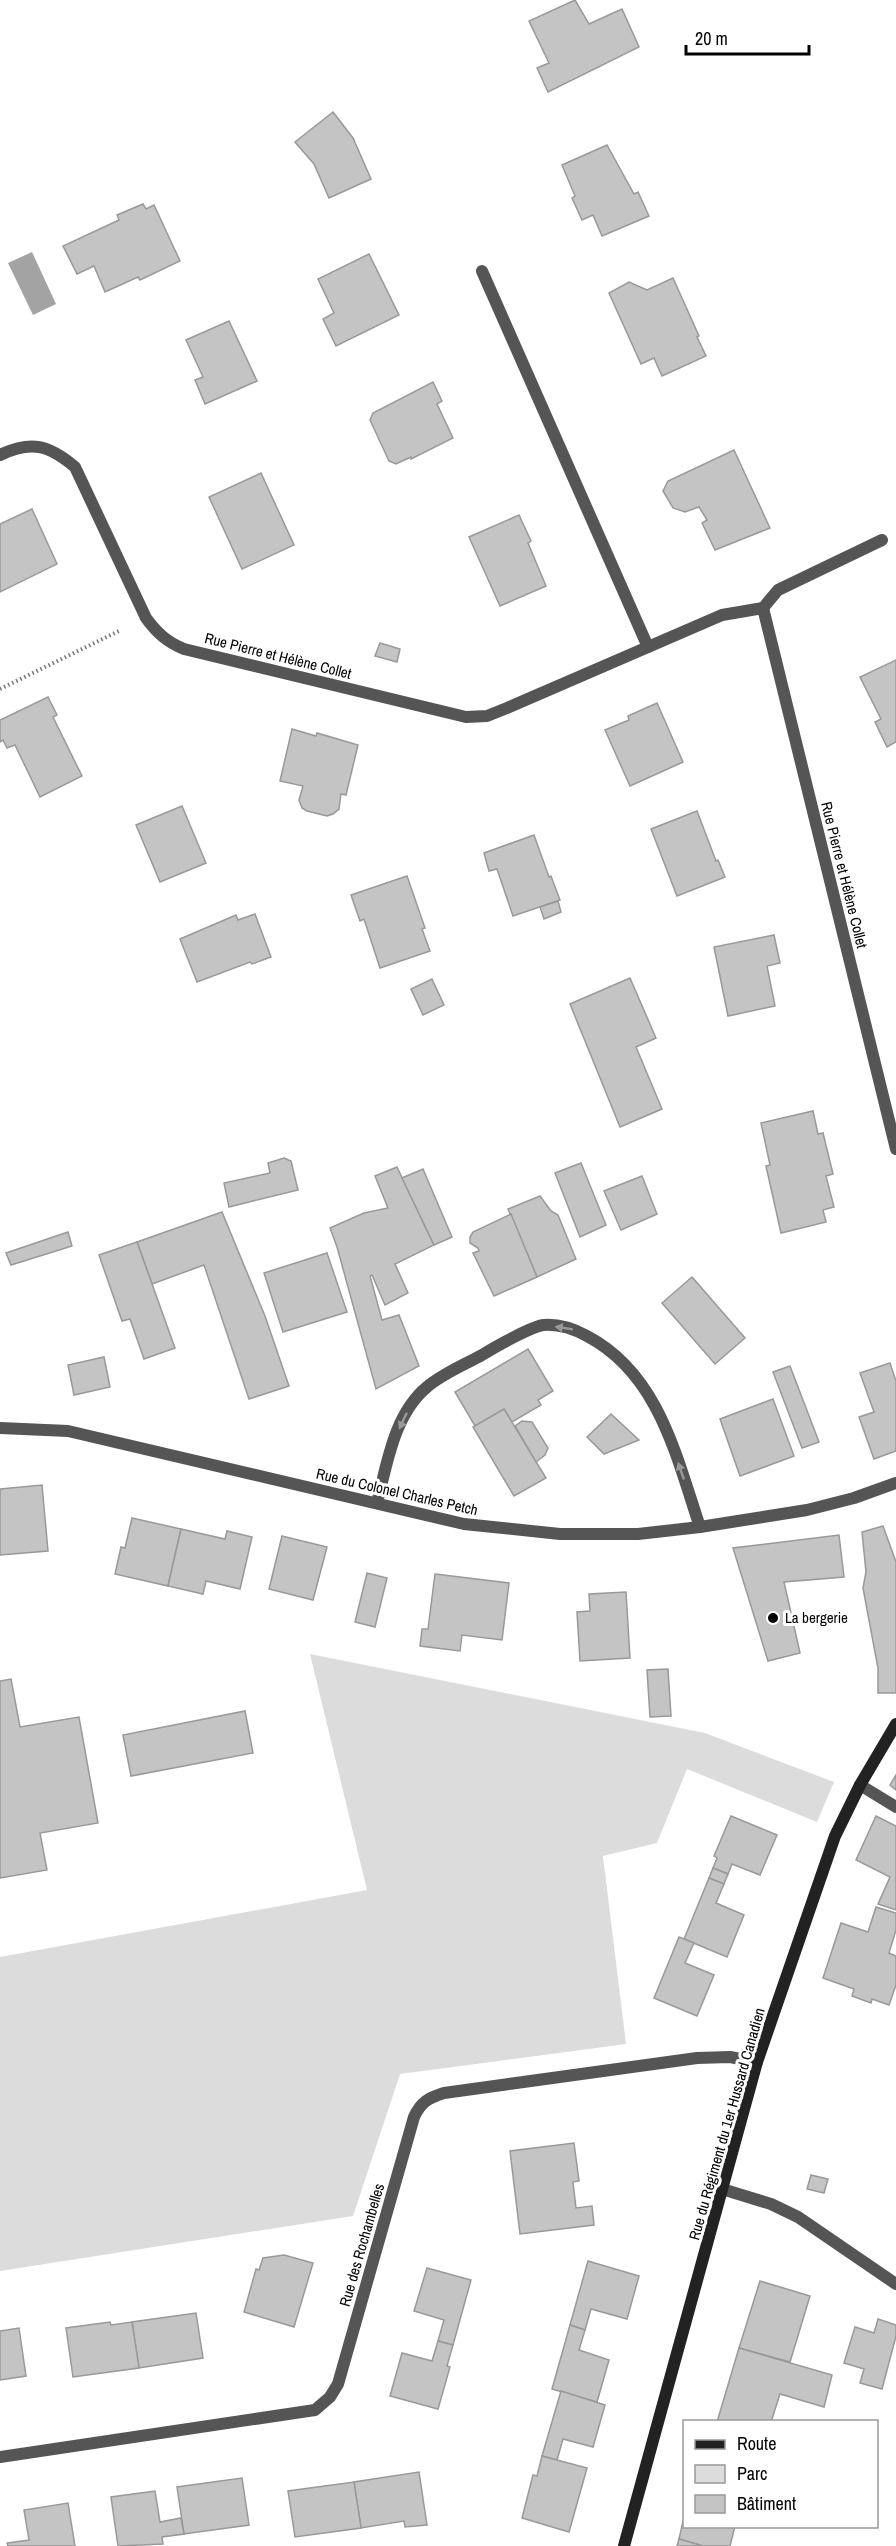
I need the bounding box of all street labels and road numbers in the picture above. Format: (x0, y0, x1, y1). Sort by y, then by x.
street label: Rue Pierre et Hélène Collet (203, 627, 354, 684)
street label: Rue Pierre et Hélène Collet (816, 799, 873, 951)
street label: Rue du Colonel Charles Petch (314, 1463, 480, 1520)
street label: Rue du Régiment du 1er Hussard Canadien (683, 2005, 770, 2242)
street label: Rue des Rochambelles (334, 2181, 389, 2309)

